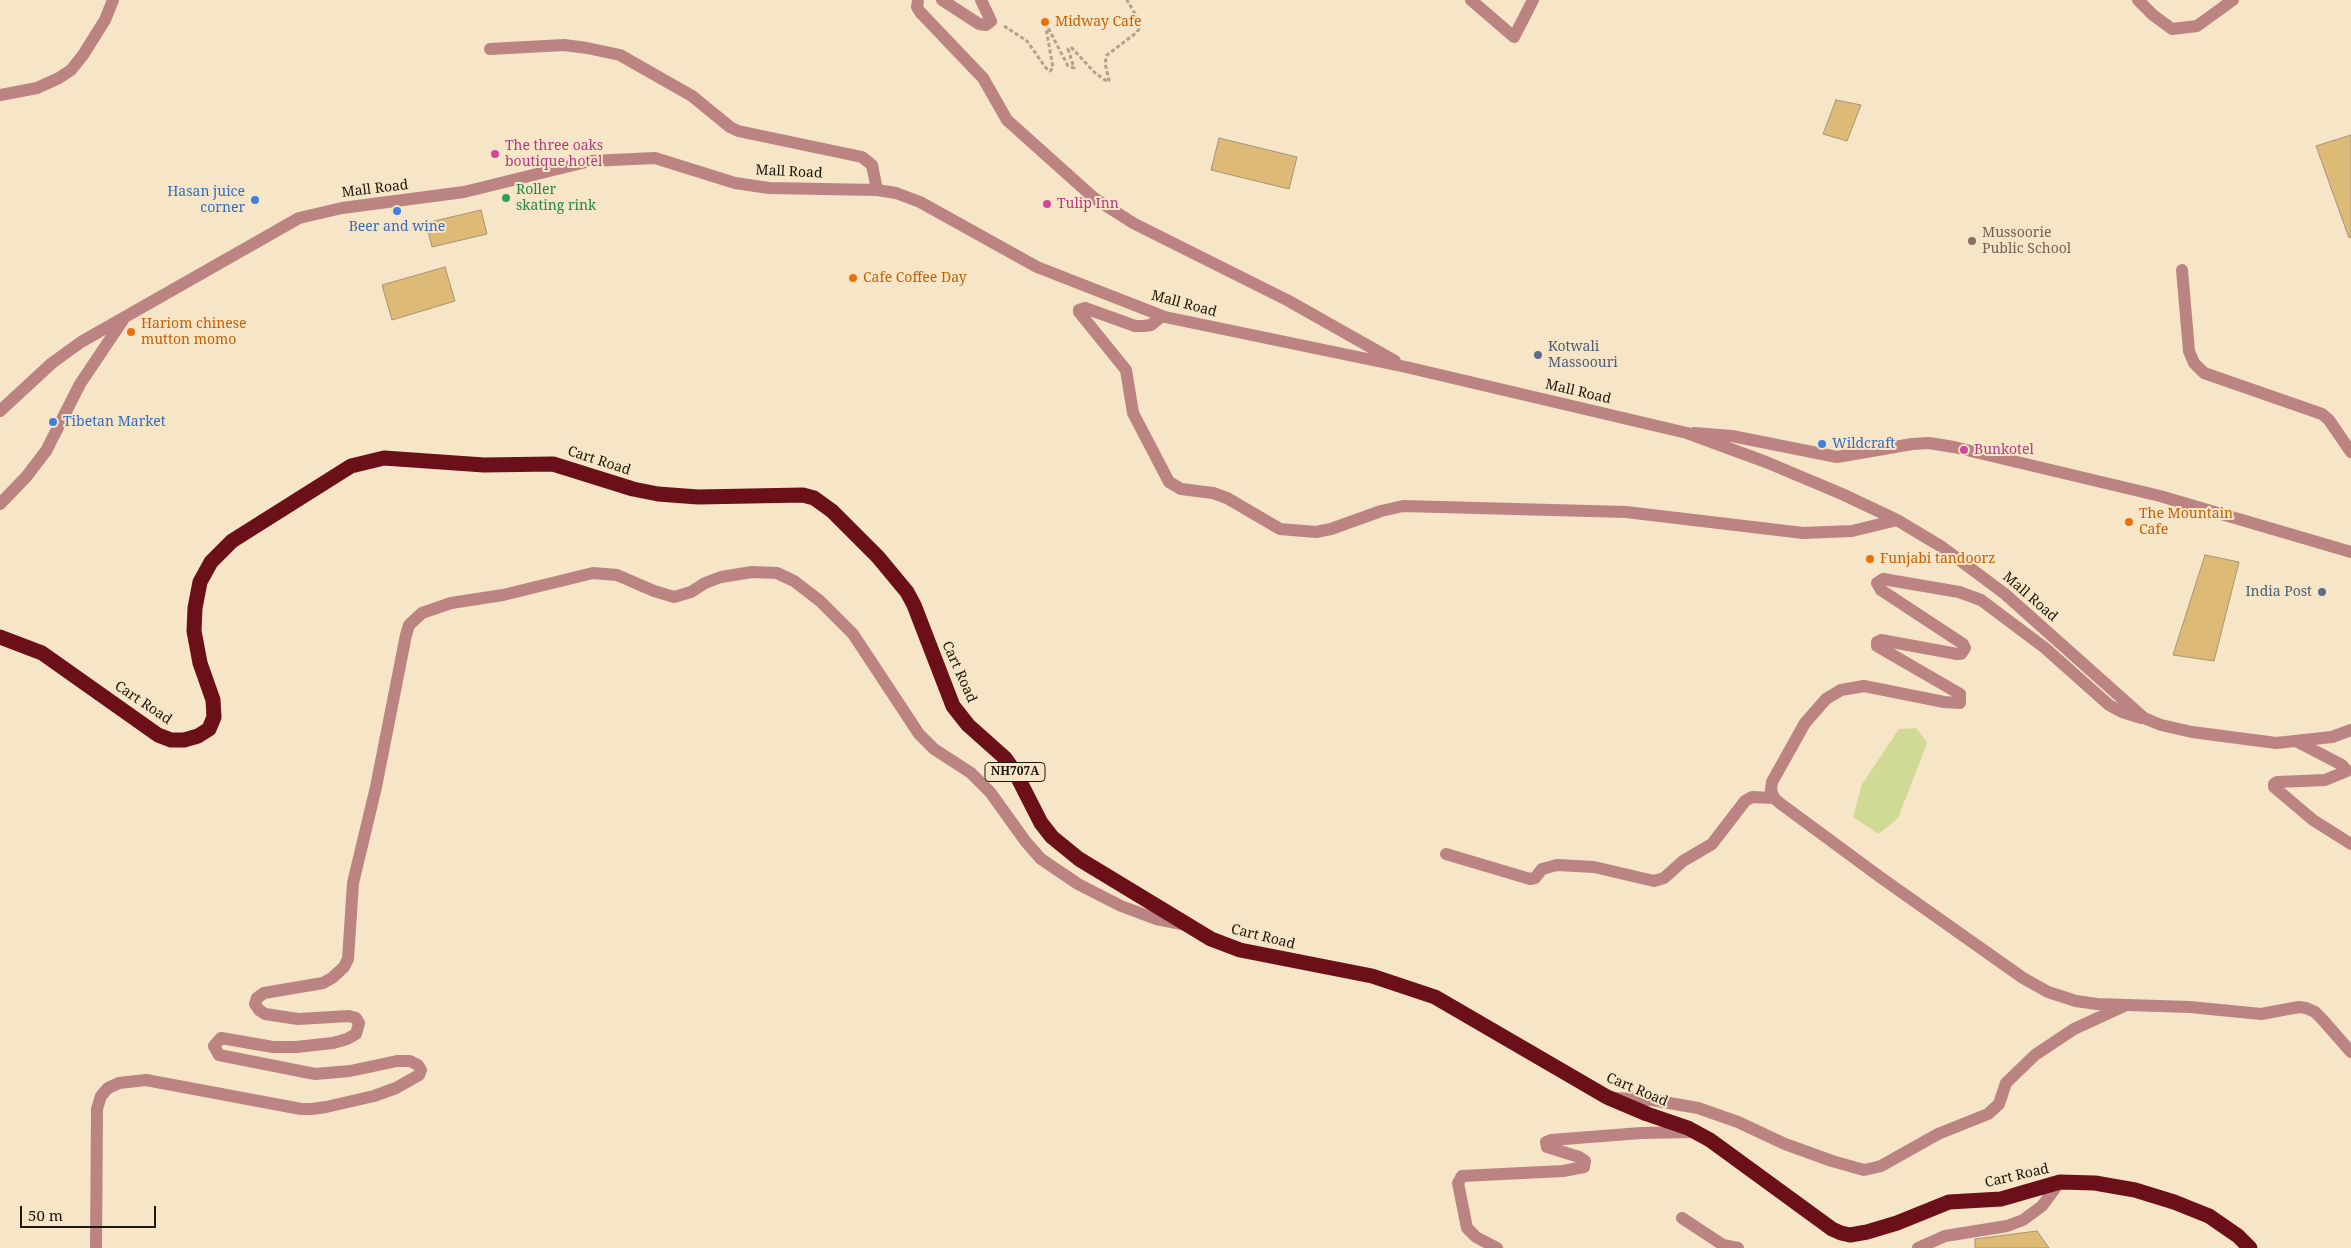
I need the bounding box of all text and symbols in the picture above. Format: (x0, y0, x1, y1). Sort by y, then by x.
place label: Midway Cafe (1055, 14, 1142, 30)
marker: Midway Cafe (1039, 16, 1051, 28)
place label: The three oaks boutique hotel (505, 138, 603, 170)
marker: The three oaks boutique hotel (489, 148, 501, 160)
street label: Mall Road (755, 162, 823, 182)
street label: Mall Road (341, 177, 409, 201)
place label: Roller skating rink (516, 182, 596, 214)
place label: Hasan juice corner (167, 184, 245, 216)
marker: Roller skating rink (500, 192, 512, 204)
marker: Hasan juice corner (249, 194, 261, 206)
place label: Tulip Inn (1057, 196, 1119, 212)
marker: Tulip Inn (1041, 198, 1053, 210)
marker: Beer and wine (391, 205, 403, 217)
place label: Beer and wine (349, 219, 445, 235)
place label: Mussoorie Public School (1982, 225, 2071, 258)
marker: Mussoorie Public School (1966, 235, 1978, 247)
place label: Cafe Coffee Day (863, 270, 967, 286)
marker: Cafe Coffee Day (847, 272, 859, 284)
street label: Mall Road (1149, 287, 1219, 321)
place label: Hariom chinese mutton momo (141, 316, 247, 348)
marker: Hariom chinese mutton momo (125, 326, 137, 338)
place label: Kotwali Massoouri (1548, 339, 1618, 372)
marker: Kotwali Massoouri (1532, 349, 1544, 361)
street label: Mall Road (1543, 376, 1613, 408)
place label: Tibetan Market (63, 414, 166, 430)
marker: Tibetan Market (47, 416, 59, 428)
place label: Wildcraft (1832, 436, 1895, 452)
marker: Wildcraft (1816, 438, 1828, 450)
place label: Bunkotel (1974, 442, 2034, 458)
street label: Cart Road (565, 443, 633, 479)
marker: Bunkotel (1958, 444, 1970, 456)
place label: The Mountain Cafe (2139, 506, 2233, 538)
marker: The Mountain Cafe (2123, 516, 2135, 528)
place label: Funjabi tandoorz (1880, 551, 1995, 567)
marker: Funjabi tandoorz (1864, 553, 1876, 565)
street label: Mall Road (1999, 569, 2061, 625)
place label: India Post (2245, 584, 2312, 600)
marker: India Post (2316, 586, 2328, 598)
street label: Cart Road (938, 639, 980, 705)
street label: Cart Road (111, 678, 175, 728)
road number: NH707A (985, 762, 1045, 782)
street label: Cart Road (1229, 921, 1297, 953)
street label: Cart Road (1604, 1069, 1670, 1111)
street label: Cart Road (1983, 1160, 2051, 1192)
scale bar (22, 1196, 159, 1228)
text: 50 m (28, 1205, 63, 1225)

